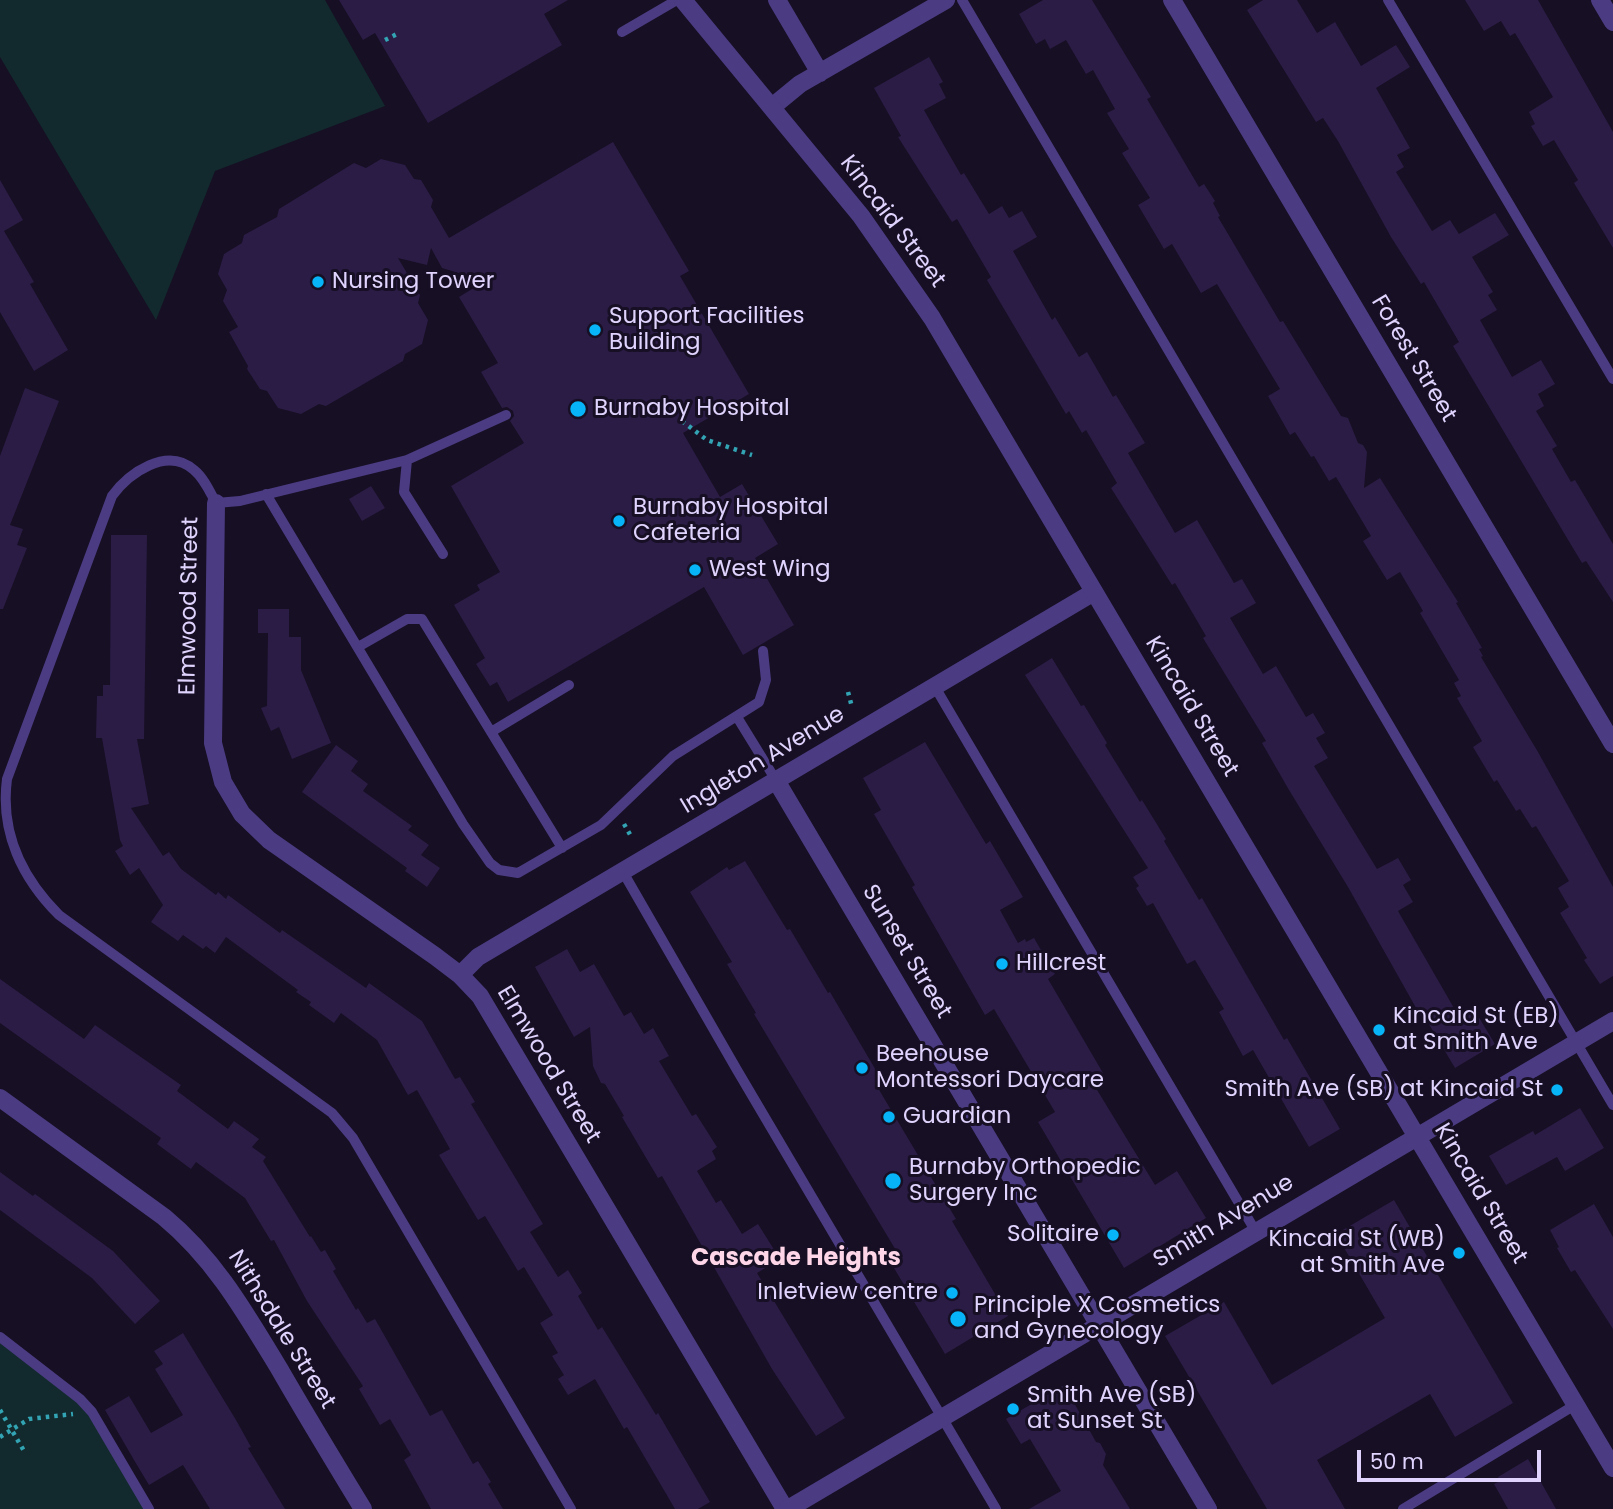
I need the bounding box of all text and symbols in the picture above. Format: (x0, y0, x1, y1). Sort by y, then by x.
street label: Kincaid Street (833, 150, 951, 294)
place label: Nursing Tower (332, 268, 494, 296)
marker: Nursing Tower (310, 274, 326, 290)
street label: Forest Street (1364, 291, 1462, 427)
place label: Support Facilities Building (609, 303, 804, 357)
marker: Support Facilities Building (587, 322, 603, 338)
place label: Burnaby Hospital (594, 395, 790, 423)
marker: Burnaby Hospital (568, 399, 588, 419)
place label: Burnaby Hospital Cafeteria (633, 494, 829, 548)
marker: Burnaby Hospital Cafeteria (611, 513, 627, 529)
street label: Elmwood Street (175, 517, 205, 695)
place label: West Wing (709, 556, 831, 584)
marker: West Wing (687, 562, 703, 578)
street label: Kincaid Street (1138, 632, 1244, 782)
street label: Ingleton Avenue (676, 701, 850, 821)
street label: Sunset Street (855, 880, 957, 1024)
place label: Hillcrest (1016, 950, 1106, 978)
marker: Hillcrest (994, 956, 1010, 972)
street label: Elmwood Street (490, 981, 606, 1149)
place label: Kincaid St (EB) at Smith Ave (1393, 1003, 1559, 1057)
marker: Kincaid St (EB) at Smith Ave (1371, 1022, 1387, 1038)
place label: Beehouse Montessori Daycare (876, 1041, 1104, 1095)
marker: Beehouse Montessori Daycare (854, 1060, 870, 1076)
place label: Smith Ave (SB) at Kincaid St (1225, 1076, 1543, 1104)
marker: Smith Ave (SB) at Kincaid St (1549, 1082, 1565, 1098)
place label: Guardian (903, 1103, 1011, 1131)
marker: Guardian (881, 1109, 897, 1125)
street label: Kincaid Street (1427, 1119, 1533, 1269)
place label: Burnaby Orthopedic Surgery Inc (909, 1154, 1141, 1208)
street label: Smith Avenue (1149, 1169, 1299, 1275)
marker: Burnaby Orthopedic Surgery Inc (883, 1171, 903, 1191)
place label: Solitaire (1007, 1221, 1099, 1249)
place label: Kincaid St (WB) at Smith Ave (1269, 1226, 1445, 1280)
marker: Solitaire (1105, 1227, 1121, 1243)
district label: Cascade Heights (691, 1245, 901, 1273)
marker: Kincaid St (WB) at Smith Ave (1451, 1245, 1467, 1261)
street label: Nithsdale Street (221, 1246, 341, 1414)
place label: Inletview centre (757, 1279, 938, 1307)
marker: Inletview centre (944, 1285, 960, 1301)
place label: Principle X Cosmetics and Gynecology (974, 1292, 1220, 1346)
marker: Principle X Cosmetics and Gynecology (948, 1309, 968, 1329)
place label: Smith Ave (SB) at Sunset St (1027, 1382, 1196, 1436)
marker: Smith Ave (SB) at Sunset St (1005, 1401, 1021, 1417)
scale bar (1361, 1436, 1545, 1480)
text: 50 m (1370, 1447, 1424, 1476)

